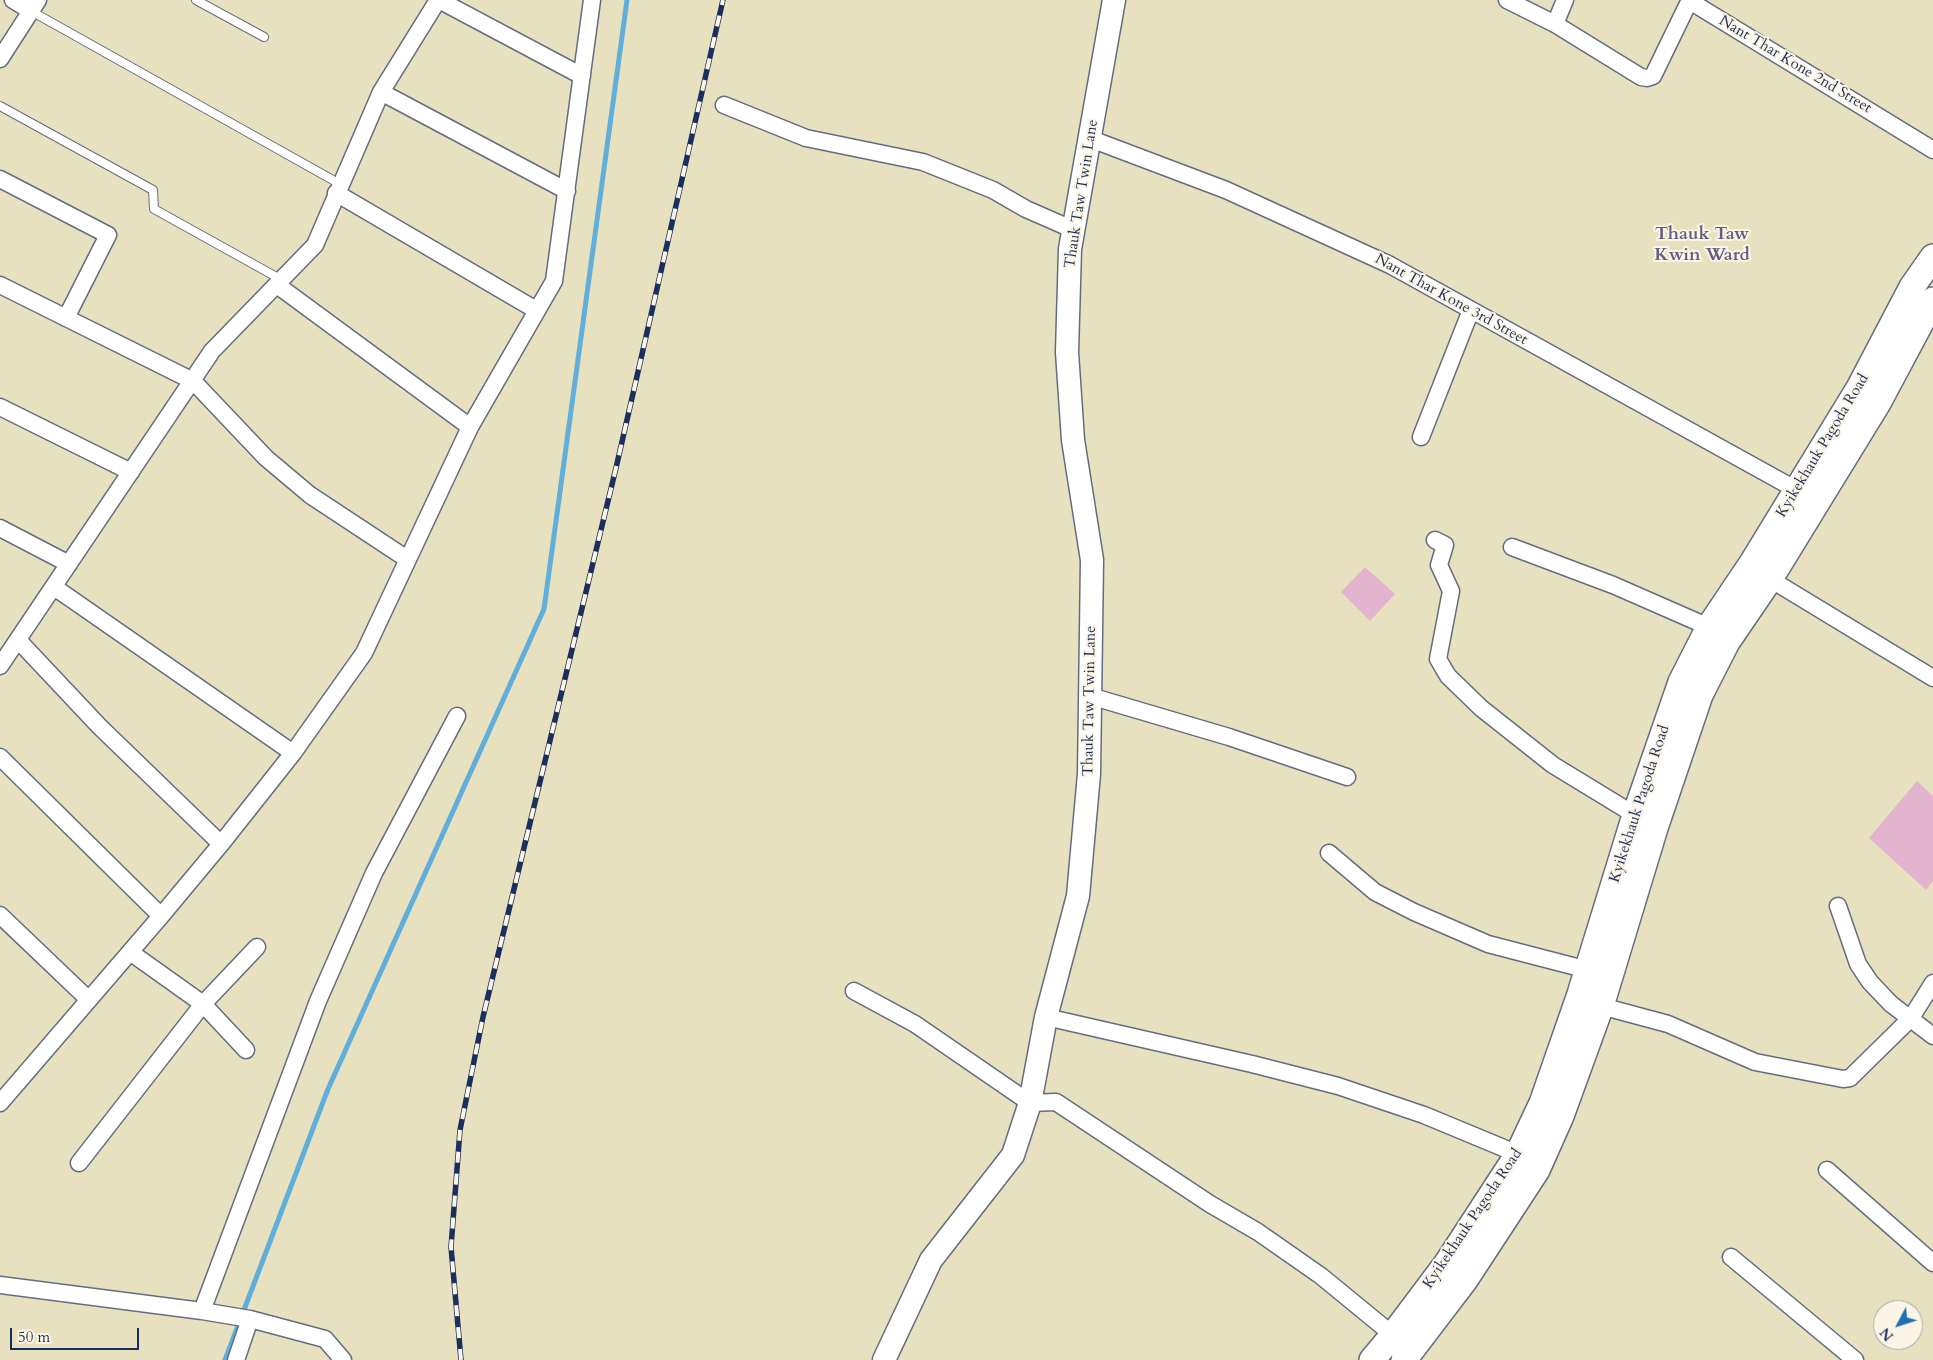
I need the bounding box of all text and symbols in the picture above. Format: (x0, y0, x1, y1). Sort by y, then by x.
street label: Nant Thar Kone 2nd Street (1715, 12, 1875, 118)
street label: Thauk Taw Twin Lane (1061, 118, 1103, 270)
district label: Thauk Taw Kwin Ward (1654, 224, 1750, 266)
street label: Nant Thar Kone 3rd Street (1372, 251, 1530, 349)
street label: Kyikekhauk Pagoda Road (1773, 371, 1873, 521)
street label: Thauk Taw Twin Lane (1080, 626, 1100, 776)
street label: Kyikekhauk Pagoda Road (1606, 723, 1674, 885)
street label: Kyikekhauk Pagoda Road (1420, 1146, 1526, 1292)
north arrow (1873, 1300, 1923, 1350)
scale bar (12, 1318, 141, 1350)
text: N (1876, 1324, 1898, 1345)
text: 50 m (18, 1327, 50, 1347)

